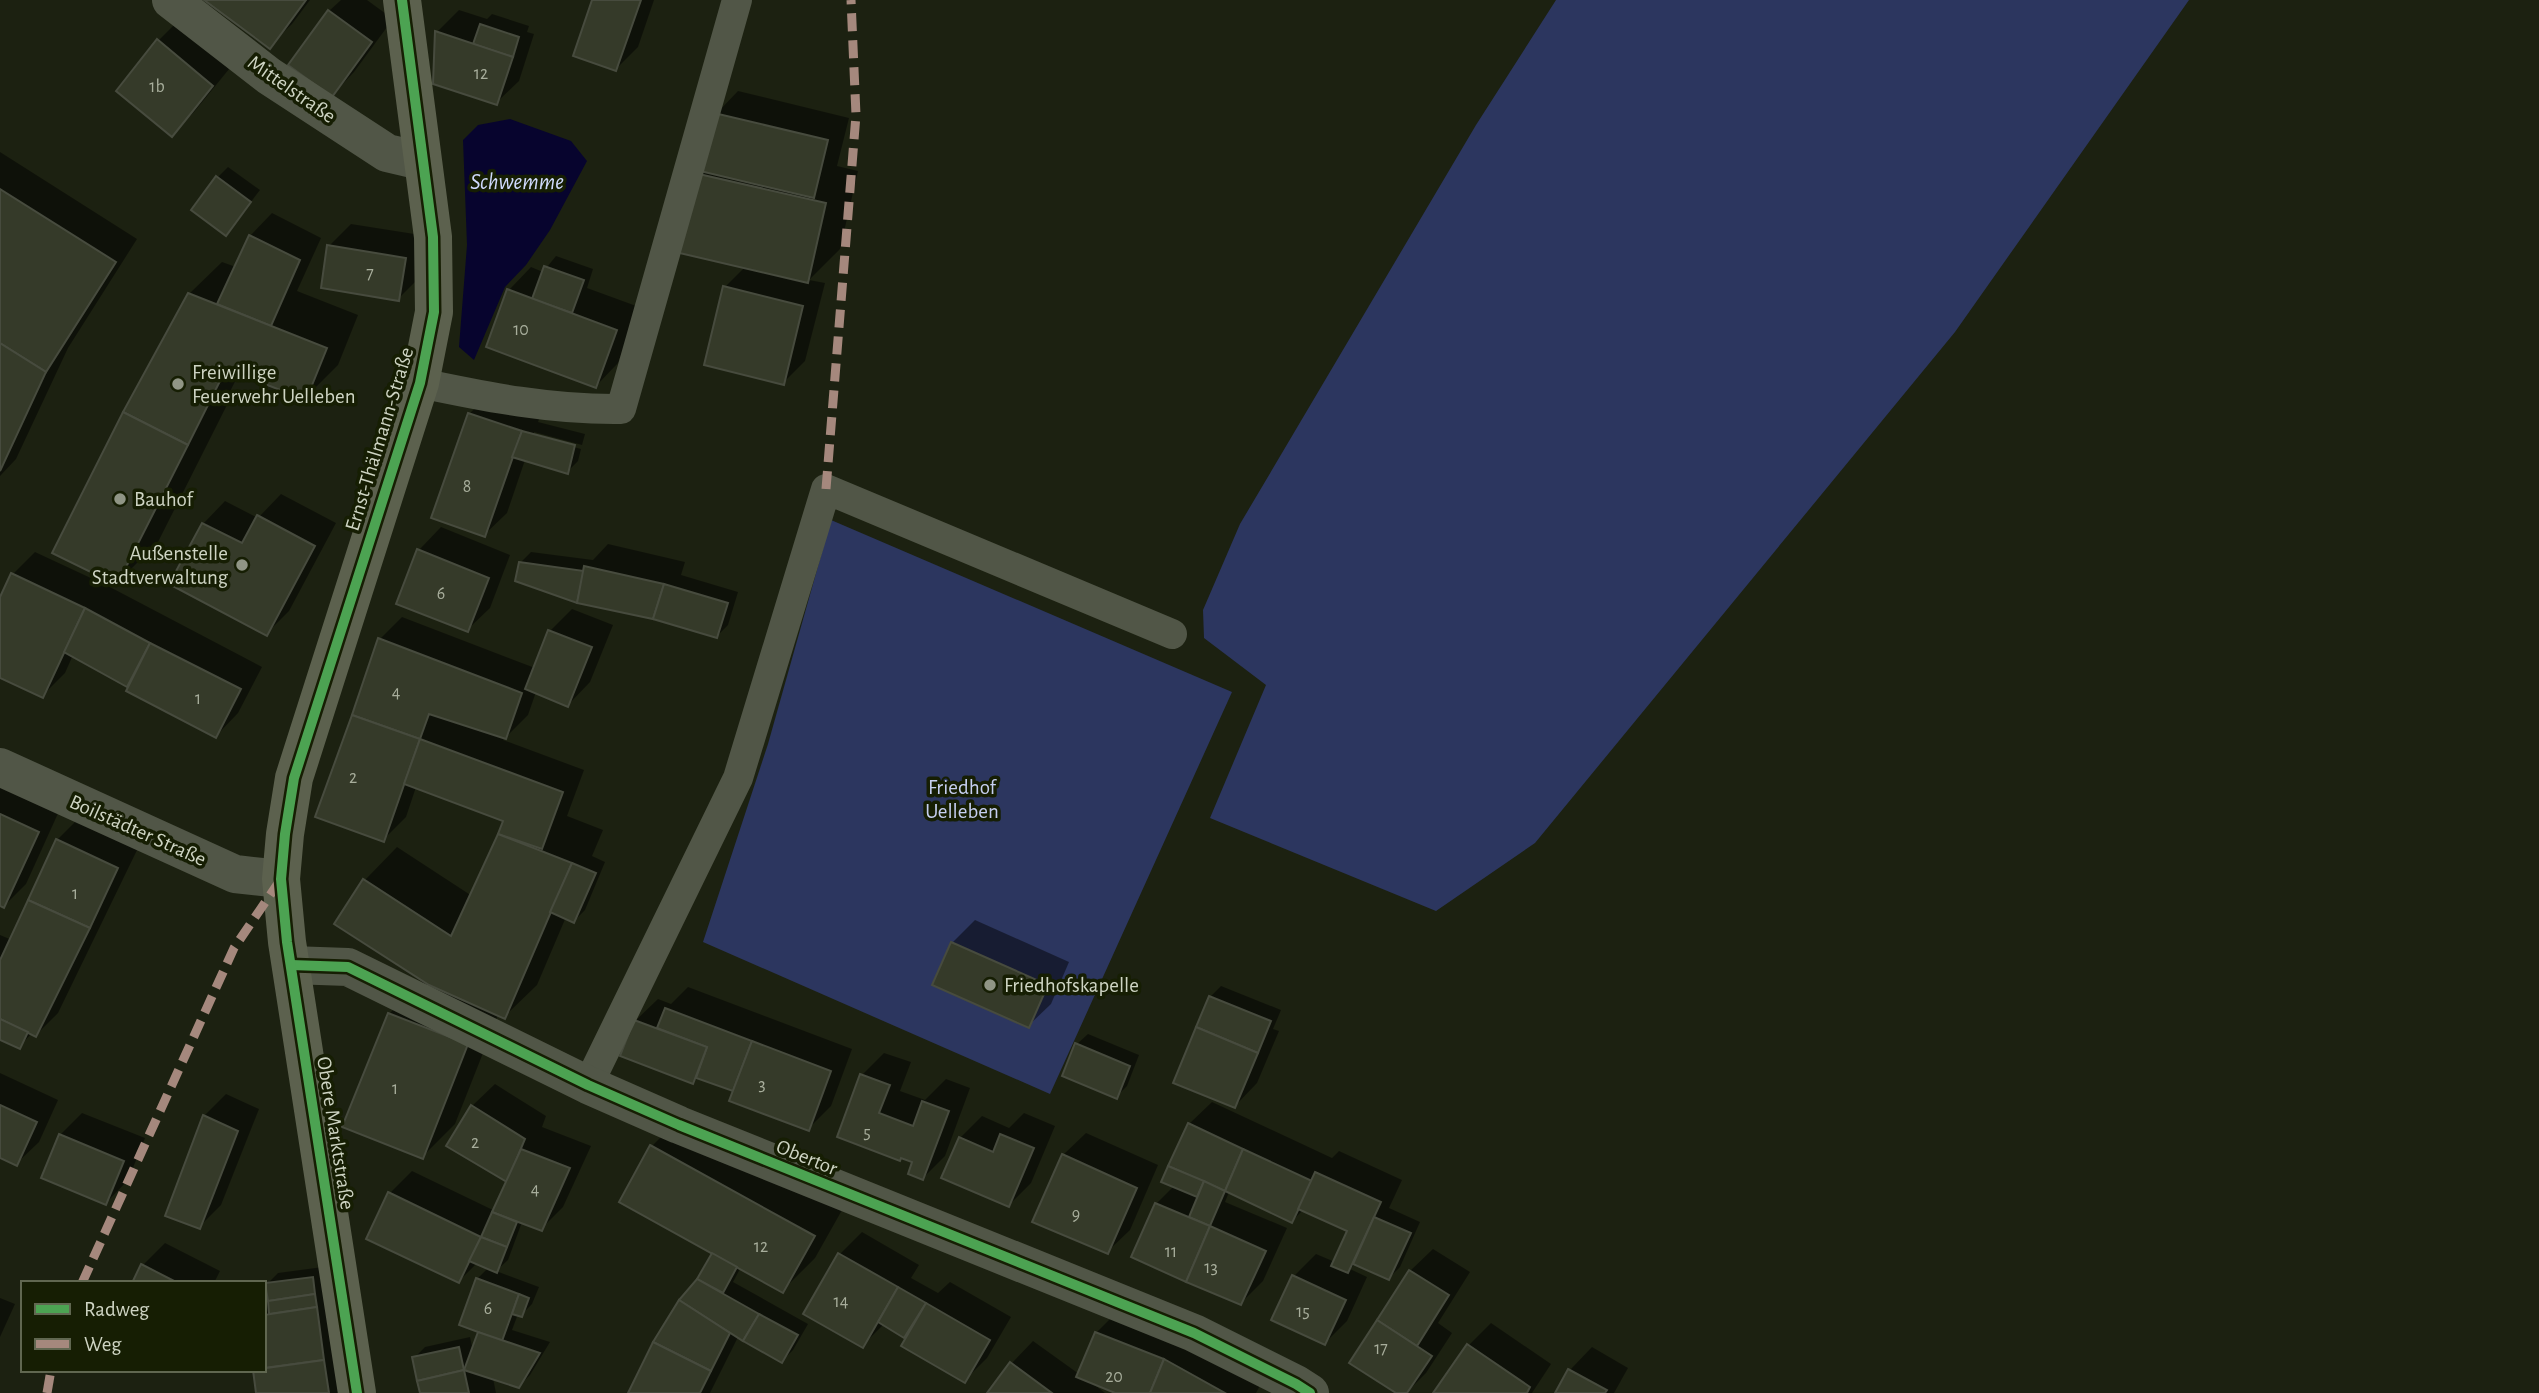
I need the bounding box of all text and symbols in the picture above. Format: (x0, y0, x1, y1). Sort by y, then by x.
street label: Mittelstraße (244, 52, 339, 127)
house number: 12 (474, 65, 488, 83)
house number: 1b (149, 78, 165, 96)
water label: Schwemme (470, 171, 564, 194)
house number: 7 (366, 265, 374, 283)
house number: 10 (513, 321, 529, 339)
street label: Ernst-Thälmann-Straße (342, 345, 417, 534)
place label: Freiwillige Feuerwehr Uelleben (192, 362, 355, 407)
marker: Freiwillige Feuerwehr Uelleben (170, 376, 186, 392)
house number: 8 (463, 478, 471, 496)
place label: Bauhof (134, 489, 194, 510)
marker: Bauhof (112, 491, 128, 507)
place label: Außenstelle Stadtverwaltung (92, 543, 229, 588)
marker: Außenstelle Stadtverwaltung (234, 557, 250, 573)
house number: 6 (437, 585, 445, 603)
house number: 4 (392, 684, 401, 702)
house number: 1 (195, 690, 201, 708)
house number: 2 (349, 769, 357, 787)
park label: Friedhof Uelleben (925, 777, 999, 822)
street label: Boilstädter Straße (66, 791, 209, 870)
house number: 1 (72, 885, 78, 903)
place label: Friedhofskapelle (1004, 975, 1139, 996)
marker: Friedhofskapelle (982, 977, 998, 993)
street label: Obere Marktstraße (313, 1055, 358, 1211)
house number: 3 (758, 1076, 766, 1094)
house number: 1 (392, 1080, 398, 1098)
house number: 5 (863, 1124, 871, 1142)
house number: 2 (471, 1134, 479, 1152)
street label: Obertor (773, 1136, 841, 1179)
house number: 4 (531, 1181, 540, 1199)
house number: 9 (1072, 1206, 1080, 1224)
house number: 12 (754, 1238, 768, 1256)
house number: 11 (1165, 1243, 1177, 1261)
house number: 13 (1204, 1259, 1218, 1277)
legend (21, 1281, 266, 1372)
house number: 14 (834, 1293, 849, 1311)
text: Radweg (84, 1299, 150, 1320)
house number: 6 (484, 1300, 492, 1318)
house number: 15 (1296, 1303, 1310, 1321)
text: Weg (84, 1334, 122, 1355)
house number: 17 (1374, 1340, 1388, 1358)
house number: 20 (1105, 1368, 1123, 1386)

